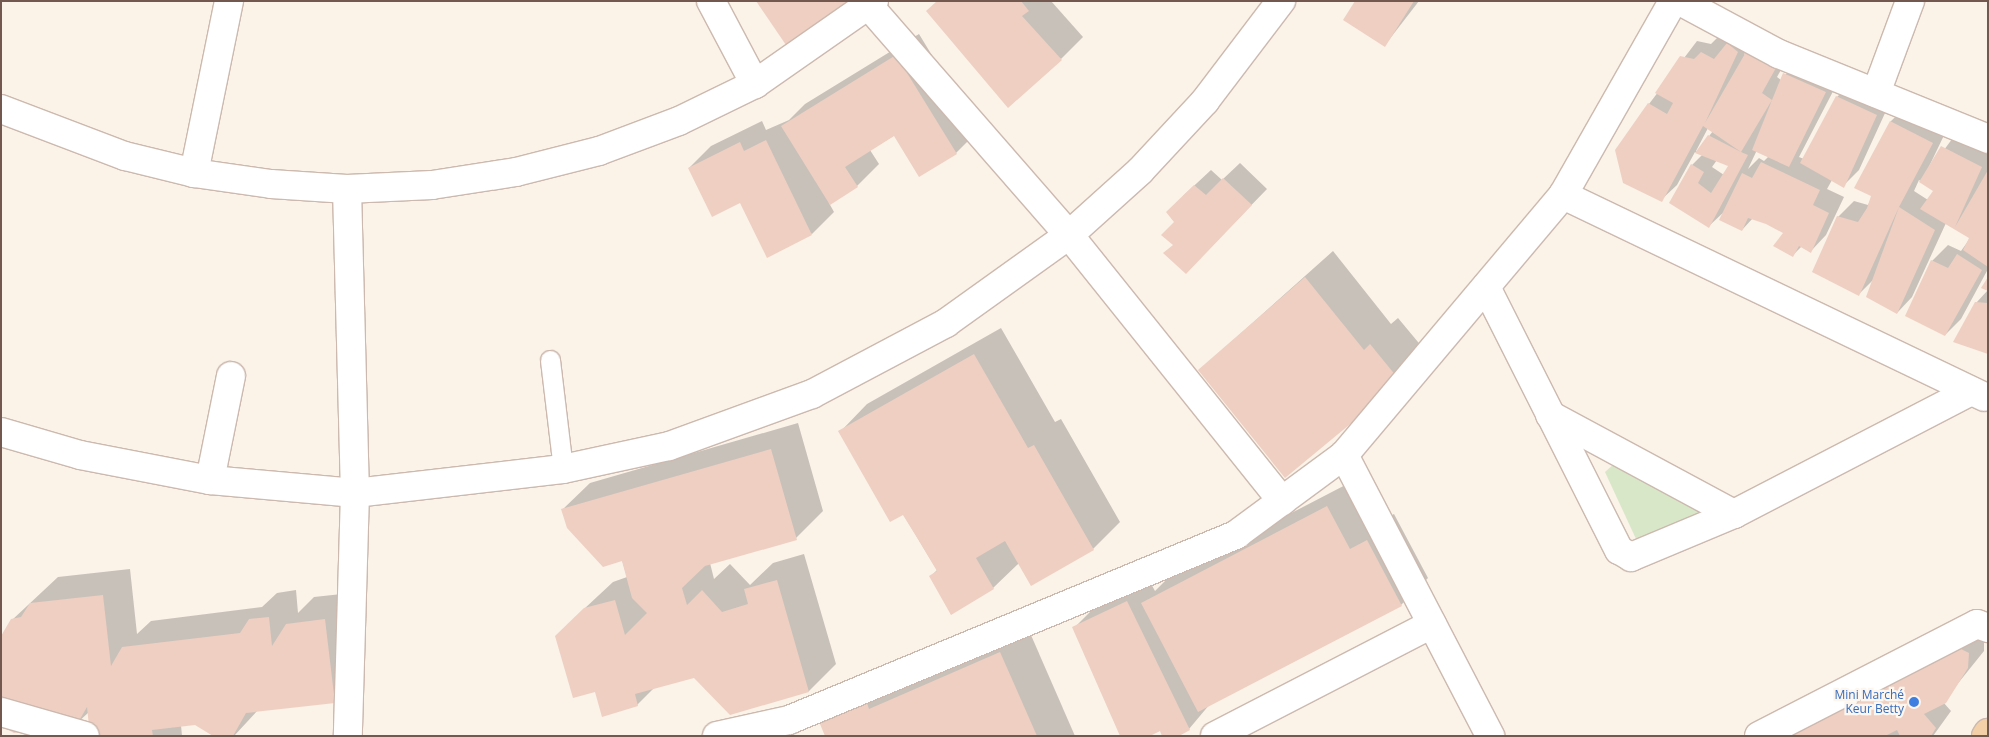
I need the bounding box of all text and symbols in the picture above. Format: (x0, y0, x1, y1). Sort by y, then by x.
place label: Mini Marché Keur Betty (1834, 688, 1904, 716)
marker: Mini Marché Keur Betty (1908, 696, 1920, 708)

